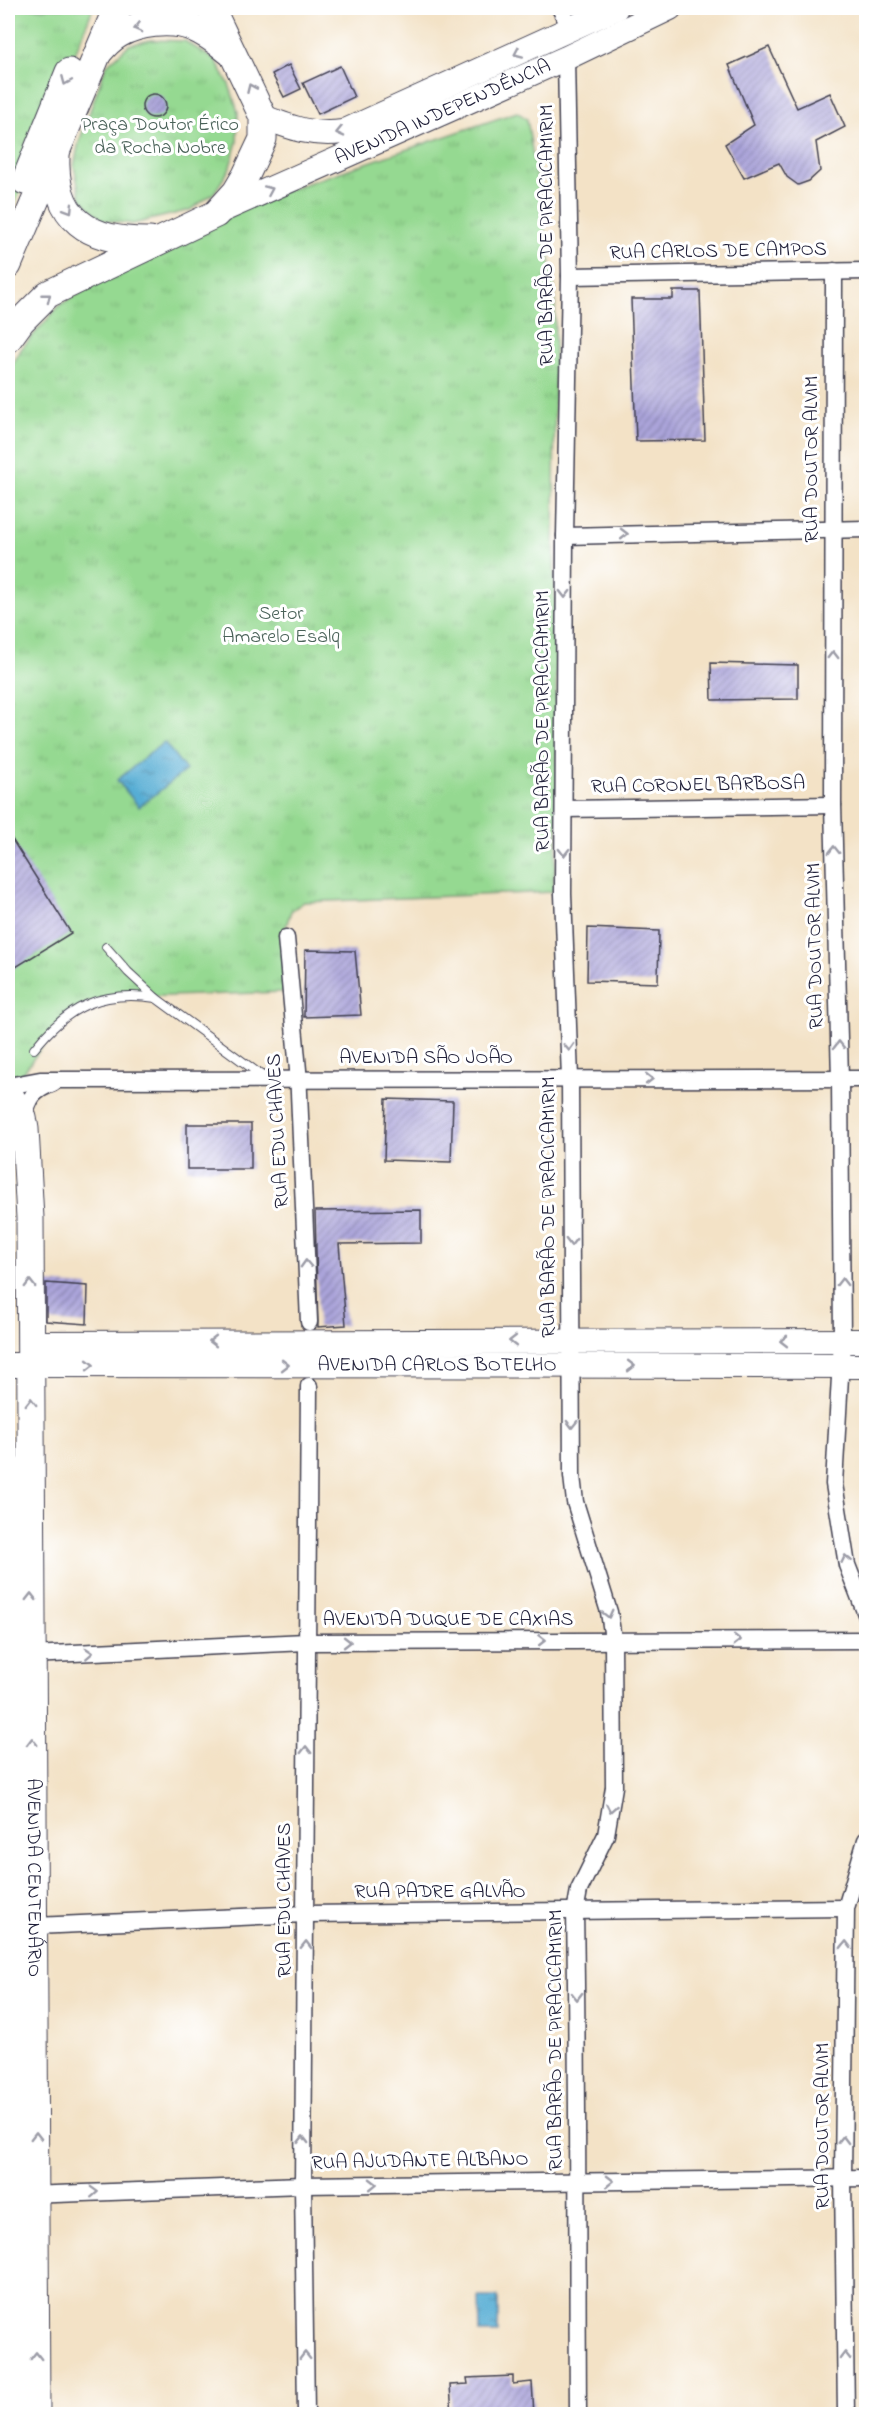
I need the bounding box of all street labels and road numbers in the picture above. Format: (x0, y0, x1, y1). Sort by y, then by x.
street label: AVENIDA INDEPENDÊNCIA (330, 52, 556, 173)
street label: RUA BARÃO DE PIRACICAMIRIM (533, 104, 562, 366)
street label: RUA CARLOS DE CAMPOS (609, 236, 827, 268)
street label: RUA DOUTOR ALVIM (798, 376, 827, 542)
street label: RUA BARÃO DE PIRACICAMIRIM (529, 590, 558, 852)
street label: RUA CORONEL BARBOSA (591, 770, 805, 802)
street label: RUA DOUTOR ALVIM (800, 862, 832, 1030)
street label: AVENIDA SÃO JOÃO (339, 1044, 513, 1073)
street label: RUA EDU CHAVES (260, 1053, 298, 1209)
street label: RUA BARÃO DE PIRACICAMIRIM (535, 1076, 564, 1338)
street label: AVENIDA CARLOS BOTELHO (317, 1351, 557, 1380)
street label: AVENIDA DUQUE DE CAXIAS (323, 1606, 573, 1635)
street label: AVENIDA CENTENÁRIO (18, 1778, 48, 1977)
street label: RUA EDU CHAVES (271, 1822, 300, 1977)
street label: RUA PADRE GALVÃO (354, 1878, 526, 1907)
street label: RUA BARÃO DE PIRACICAMIRIM (542, 1909, 571, 2171)
street label: RUA DOUTOR ALVIM (809, 2043, 838, 2209)
street label: RUA AJUDANTE ALBANO (311, 2146, 529, 2178)

